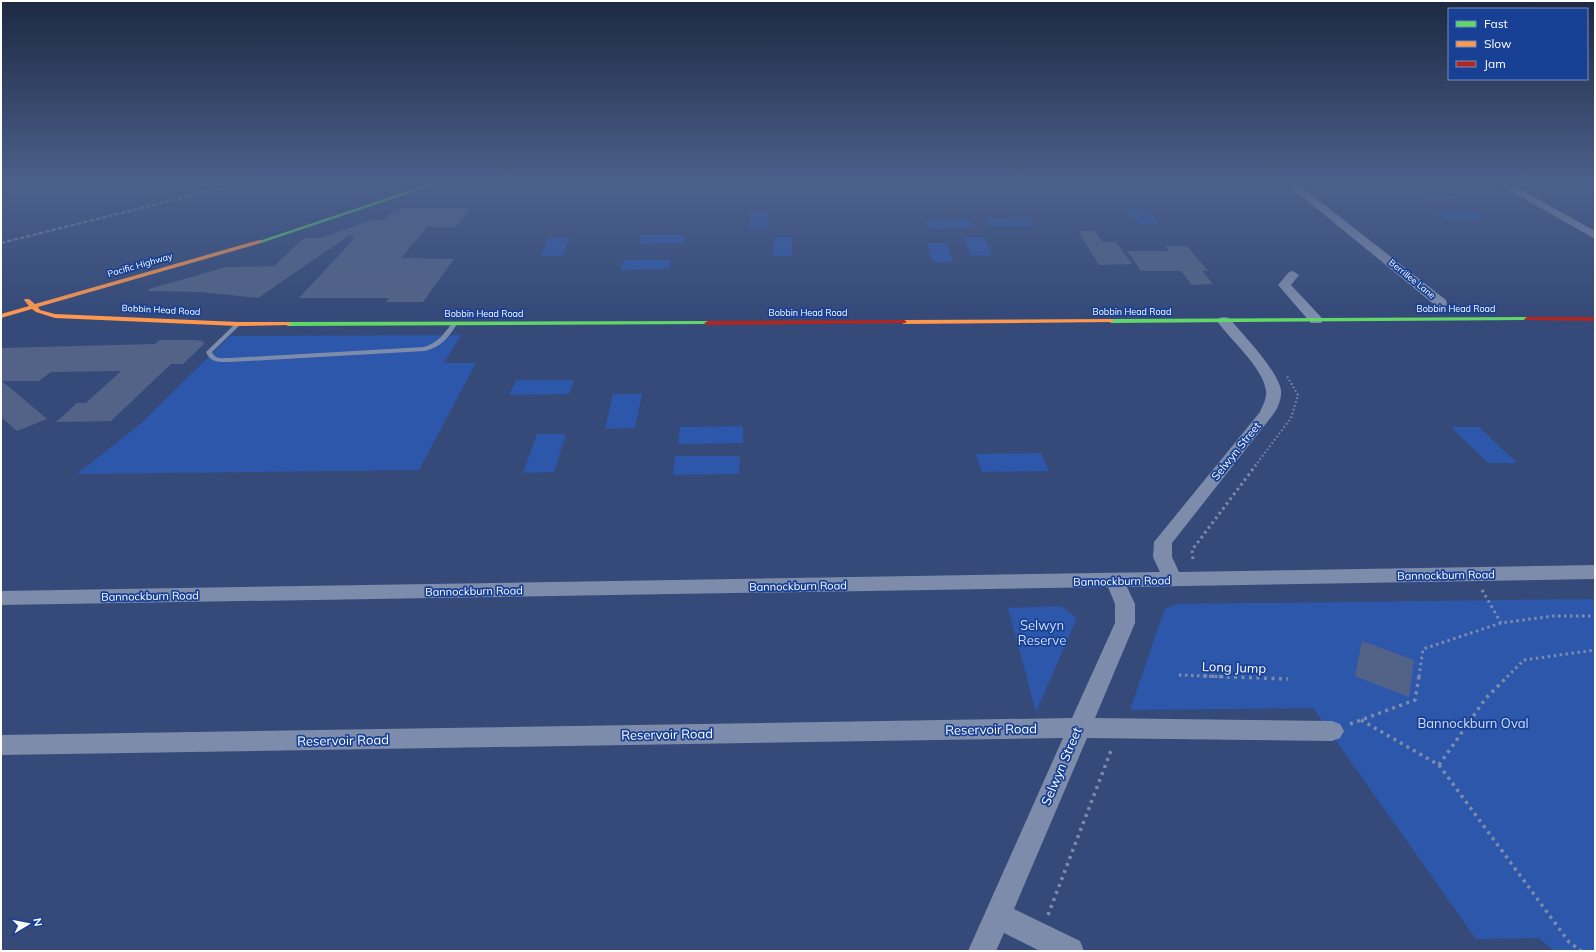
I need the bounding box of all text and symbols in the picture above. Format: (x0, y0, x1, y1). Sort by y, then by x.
legend (1448, 8, 1588, 80)
text: Fast (1484, 16, 1508, 31)
text: Slow (1484, 36, 1512, 51)
text: Jam (1484, 56, 1506, 71)
street label: Pacific Highway (106, 250, 174, 280)
street label: Berrillee Lane (1387, 257, 1438, 301)
street label: Bobbin Head Road (121, 302, 201, 317)
street label: Bobbin Head Road (1417, 303, 1495, 314)
street label: Bobbin Head Road (1093, 306, 1171, 317)
street label: Bobbin Head Road (769, 307, 847, 318)
street label: Bobbin Head Road (445, 308, 523, 319)
street label: Selwyn Street (1208, 419, 1264, 483)
street label: Bannockburn Road (1397, 567, 1495, 583)
street label: Bannockburn Road (1073, 573, 1171, 589)
street label: Bannockburn Road (749, 578, 847, 594)
street label: Bannockburn Road (425, 583, 523, 599)
street label: Bannockburn Road (101, 588, 199, 604)
park label: Selwyn Reserve (1018, 617, 1066, 648)
street label: Long Jump (1202, 658, 1267, 676)
park label: Bannockburn Oval (1417, 715, 1529, 731)
street label: Reservoir Road (945, 720, 1037, 738)
street label: Selwyn Street (1037, 724, 1085, 808)
street label: Reservoir Road (621, 725, 713, 743)
street label: Reservoir Road (297, 731, 389, 749)
north arrow (8, 904, 48, 944)
text: N (30, 917, 45, 928)

